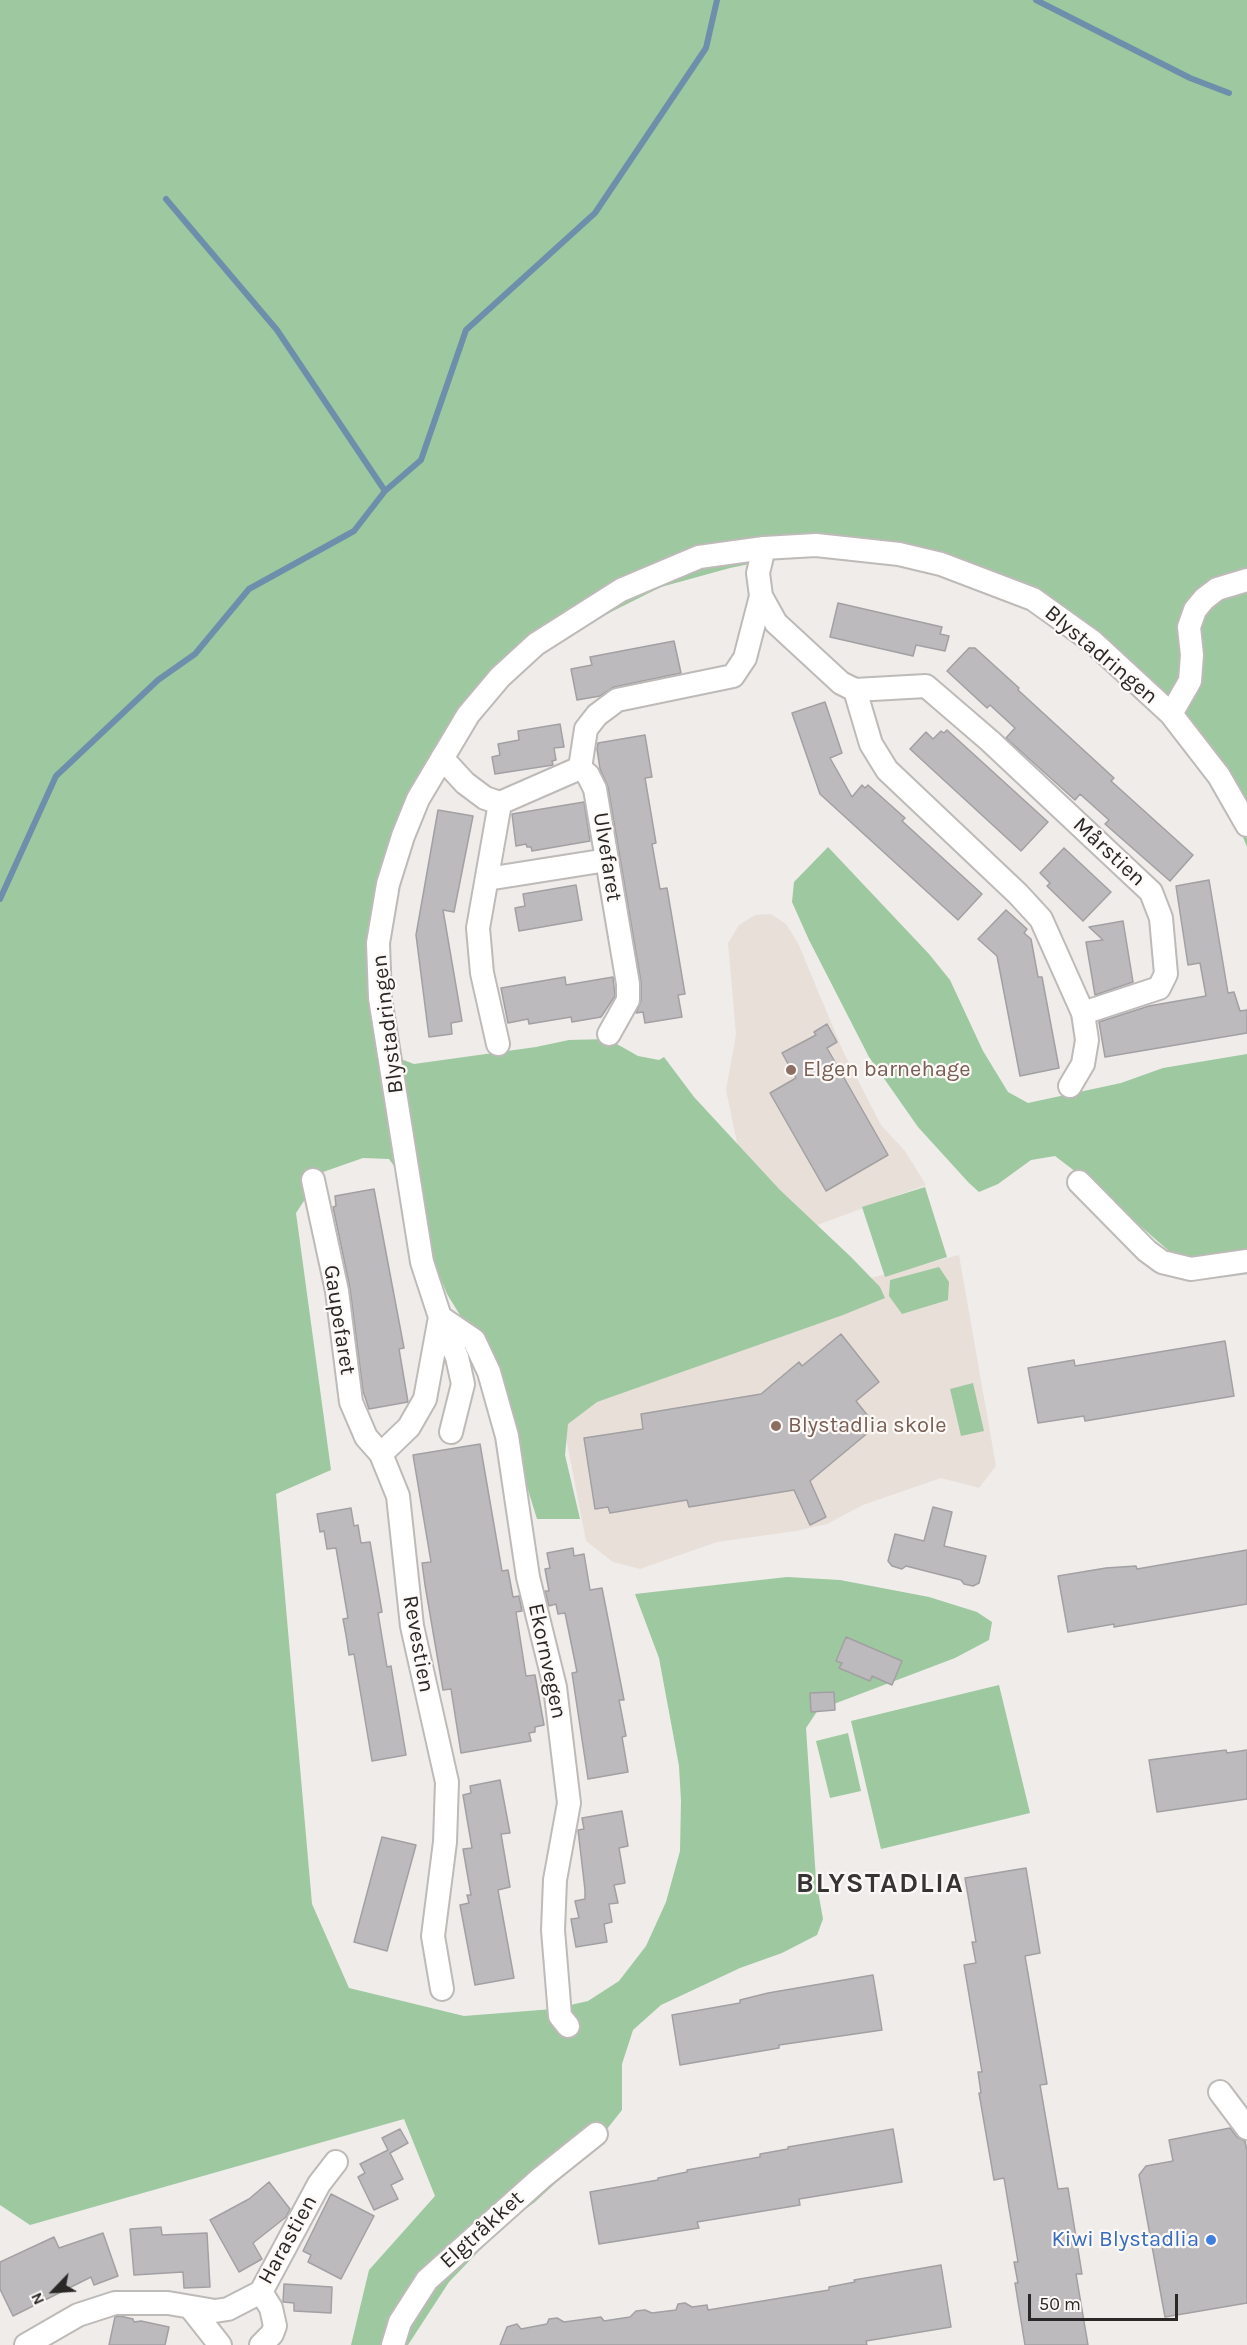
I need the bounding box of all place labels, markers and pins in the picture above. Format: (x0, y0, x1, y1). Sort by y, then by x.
place label: Elgen barnehage (803, 1057, 971, 1083)
marker: Elgen barnehage (784, 1063, 798, 1077)
place label: Blystadlia skole (788, 1413, 947, 1439)
marker: Blystadlia skole (769, 1419, 783, 1433)
place label: Kiwi Blystadlia (1051, 2227, 1199, 2253)
marker: Kiwi Blystadlia (1204, 2233, 1218, 2247)

